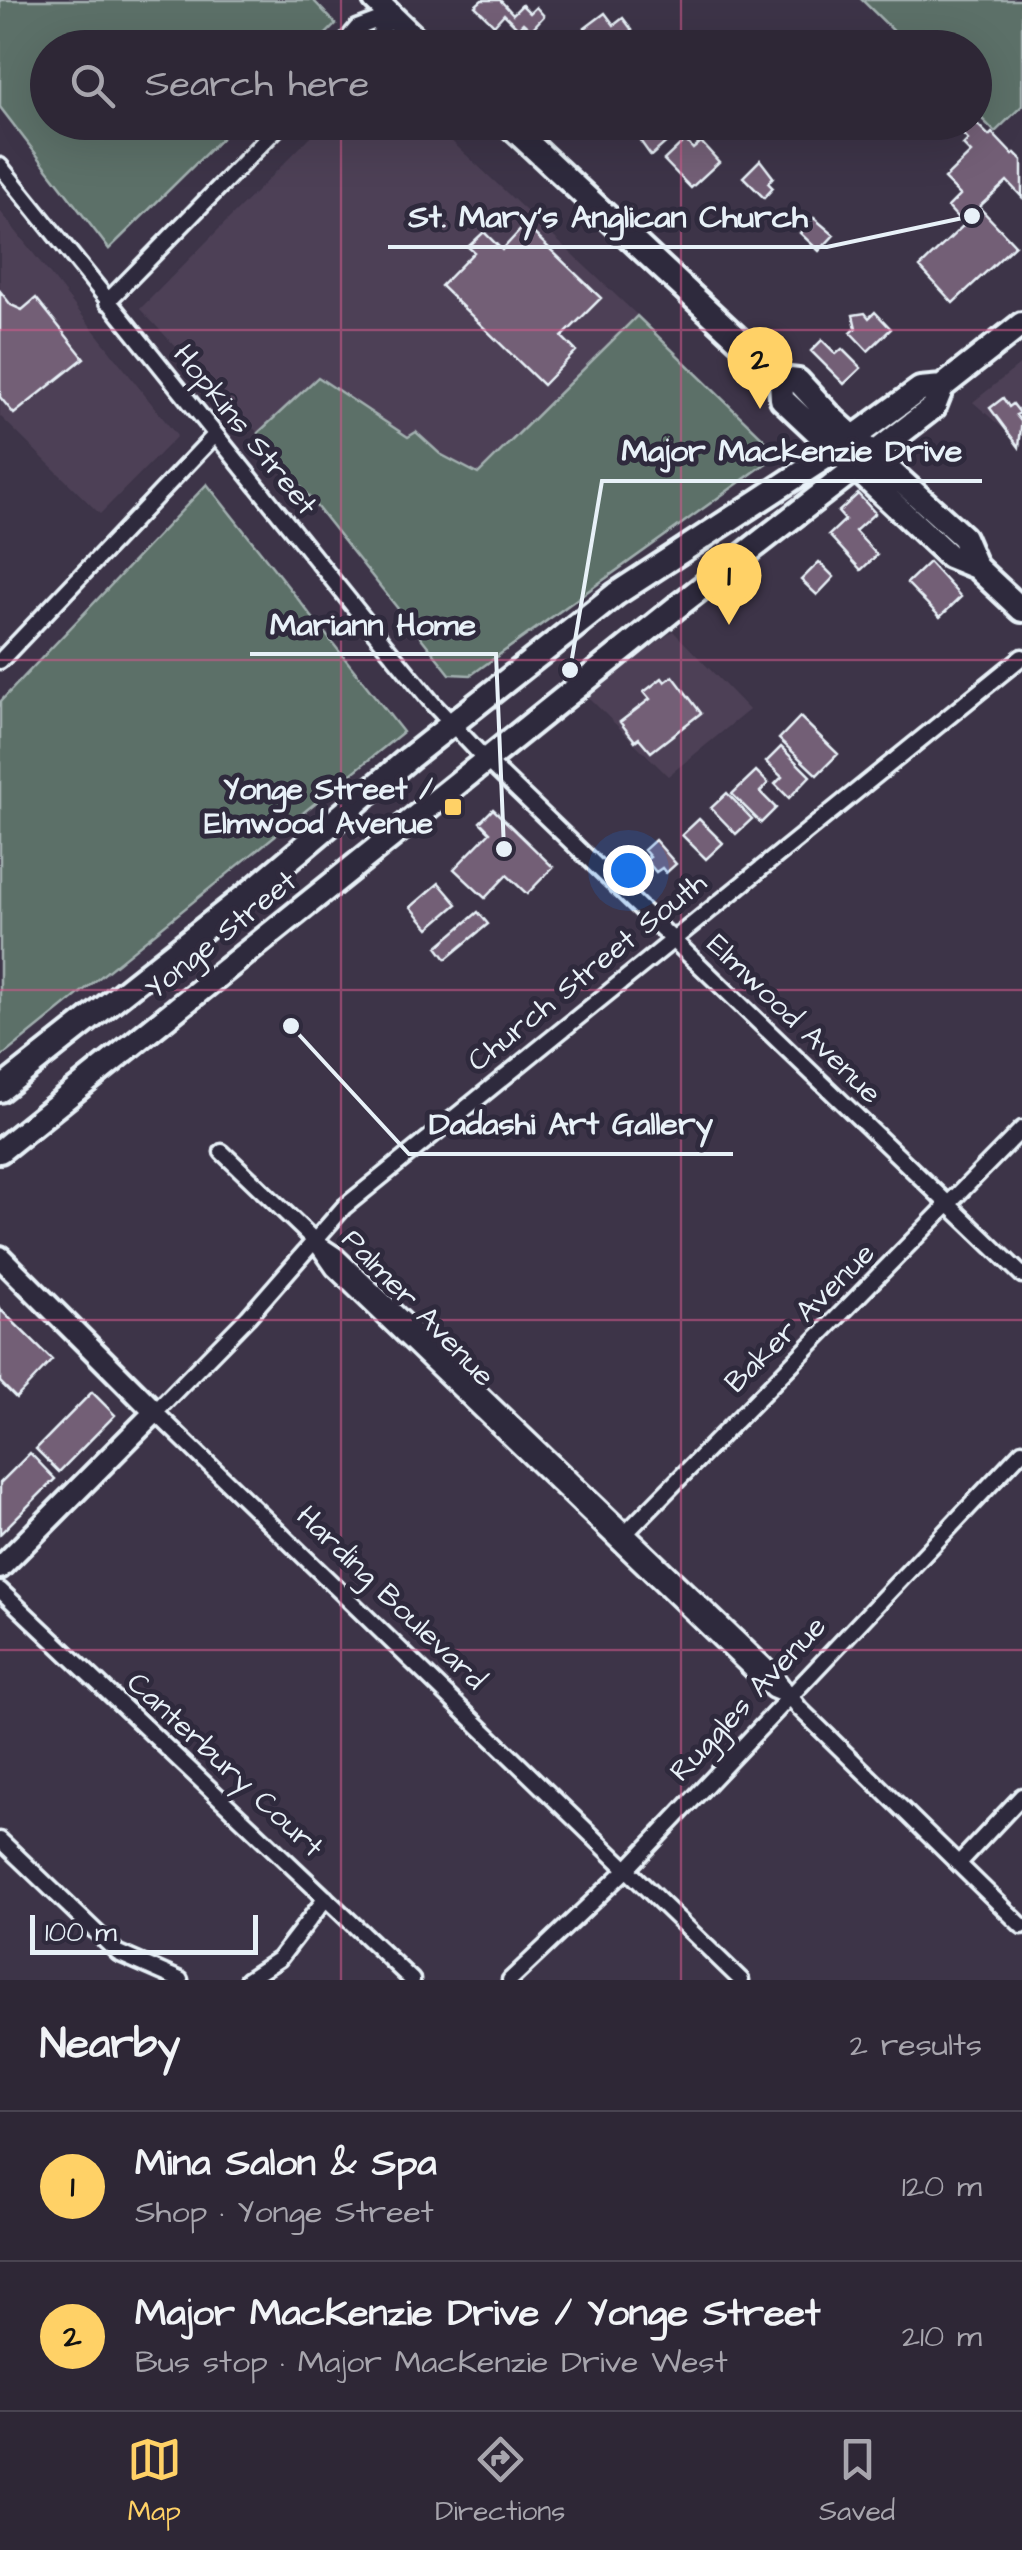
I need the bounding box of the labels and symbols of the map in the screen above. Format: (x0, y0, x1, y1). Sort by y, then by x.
callout: St. Mary's Anglican Church (388, 185, 827, 247)
text: St. Mary's Anglican Church (407, 195, 809, 241)
pin: 2 (728, 326, 792, 409)
street label: Hopkins Street (163, 335, 327, 525)
callout: Major Mackenzie Drive (602, 419, 982, 481)
text: Major Mackenzie Drive (622, 429, 962, 474)
pin: 1 (696, 542, 762, 625)
callout: Mariann Home (250, 592, 496, 654)
text: Mariann Home (270, 603, 476, 648)
place label: Yonge Street / Elmwood Avenue (204, 769, 433, 845)
marker: Yonge Street / Elmwood Avenue (442, 796, 464, 818)
your location (603, 845, 654, 896)
street label: Yonge Street (136, 861, 306, 1010)
street label: Church Street South (459, 862, 716, 1082)
street label: Elmwood Avenue (697, 924, 891, 1114)
callout: Dadashi Art Gallery (409, 1092, 733, 1154)
text: Dadashi Art Gallery (429, 1102, 714, 1148)
street label: Palmer Avenue (332, 1220, 504, 1396)
street label: Baker Avenue (715, 1233, 885, 1403)
street label: Harding Boulevard (286, 1496, 495, 1700)
street label: Ruggles Avenue (660, 1607, 837, 1792)
street label: Canterbury Court (117, 1662, 333, 1868)
scale bar (30, 1910, 258, 1954)

